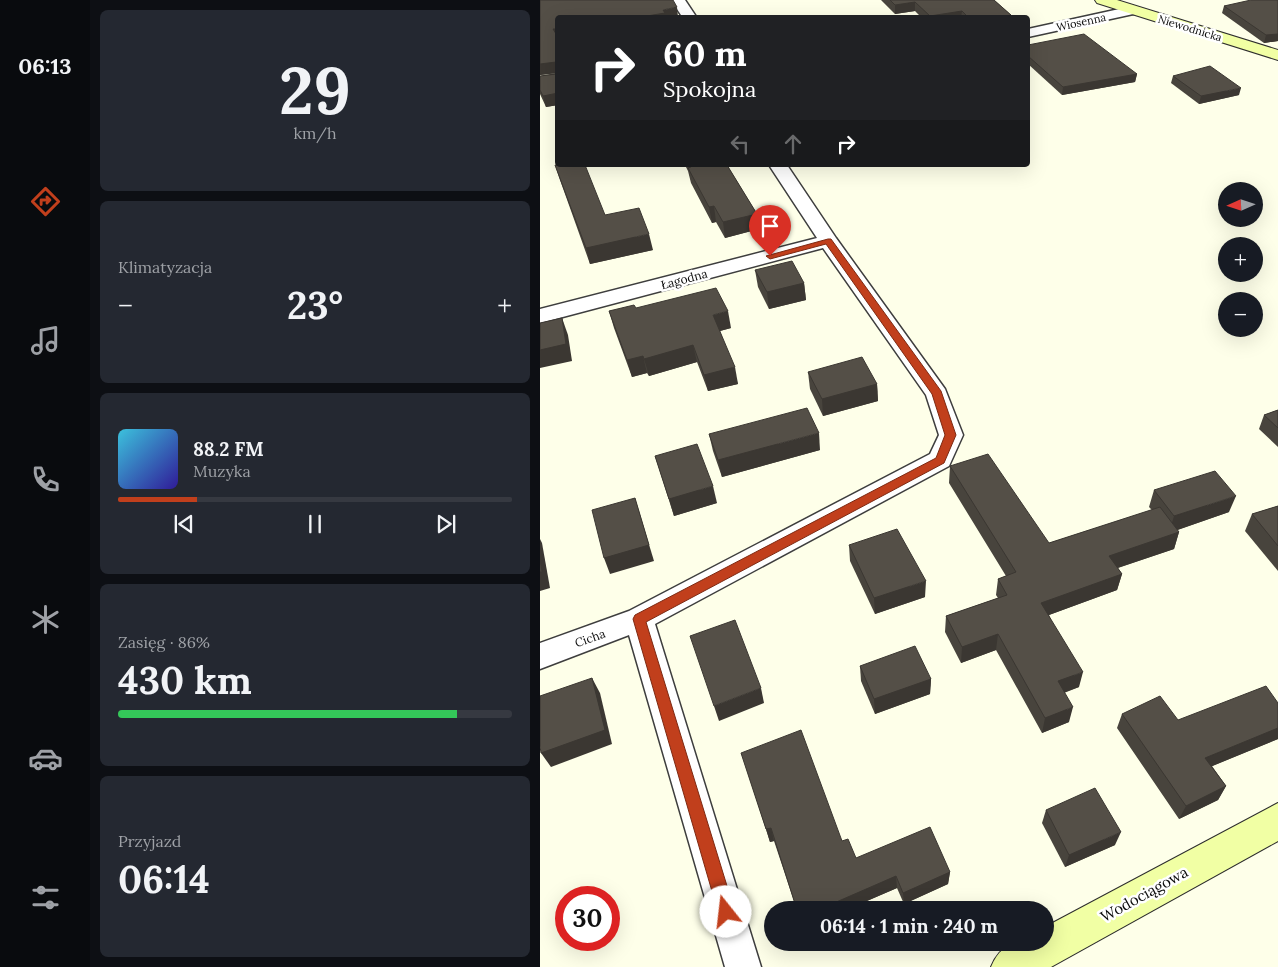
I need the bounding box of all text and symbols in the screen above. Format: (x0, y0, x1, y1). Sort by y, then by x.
street label: Wiosenna (1055, 10, 1107, 34)
street label: Niewodnicka (1156, 12, 1224, 44)
text: 60 m (663, 31, 747, 76)
icon: right (580, 35, 645, 100)
text: 29 (279, 49, 351, 132)
text: 06:13 (18, 52, 72, 80)
text: Spokojna (663, 75, 756, 103)
text: km/h (293, 123, 337, 143)
icon: left (726, 130, 754, 158)
icon: ahead (779, 130, 807, 158)
icon: right (832, 130, 860, 158)
north arrow (1218, 182, 1262, 228)
map controls (1218, 182, 1263, 337)
icon: directions (28, 184, 63, 219)
pin (749, 205, 791, 256)
icon: arrive (756, 212, 784, 240)
button: + (1218, 237, 1263, 282)
text: Klimatyzacja (118, 257, 212, 277)
street label: Łagodna (659, 266, 709, 292)
text: 23° (287, 281, 343, 329)
text: − (118, 288, 133, 324)
text: + (497, 288, 512, 324)
button: − (1218, 292, 1263, 337)
icon: music (28, 323, 63, 358)
text: 88.2 FM (193, 437, 264, 461)
text: Muzyka (193, 461, 251, 481)
icon: phone (28, 462, 63, 497)
icon: previous (170, 510, 198, 538)
icon: pause (301, 510, 329, 538)
icon: next (432, 510, 460, 538)
icon: climate (28, 602, 63, 637)
street label: Cicha (573, 626, 607, 650)
text: Zasięg · 86% (118, 632, 210, 652)
text: 430 km (118, 656, 252, 704)
icon: car (28, 741, 63, 776)
text: Przyjazd (118, 831, 181, 851)
text: 06:14 (118, 855, 210, 903)
street label: Wodociągowa (1097, 862, 1191, 926)
icon: filters (28, 880, 63, 915)
position arrow (699, 885, 751, 937)
speed limit sign: 30 (555, 886, 620, 951)
text: 06:14 · 1 min · 240 m (820, 914, 998, 938)

